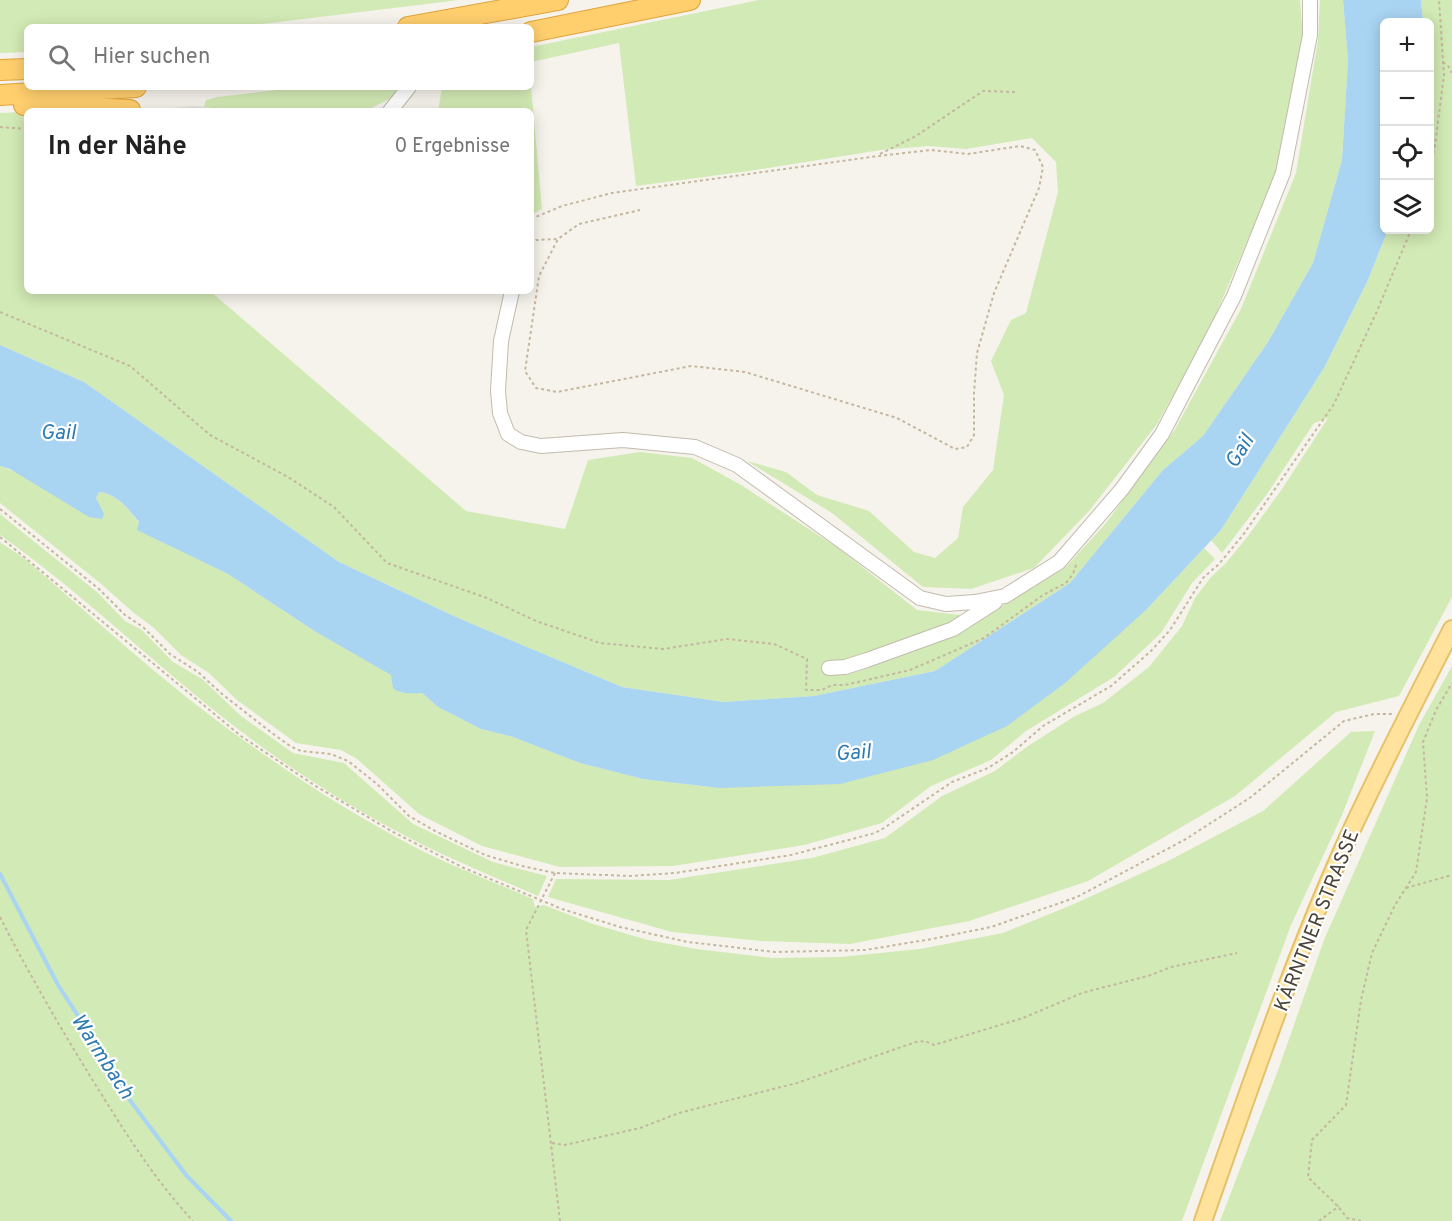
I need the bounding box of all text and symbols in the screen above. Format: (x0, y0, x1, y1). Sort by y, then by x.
map controls (1380, 18, 1434, 234)
button: + (1380, 18, 1434, 72)
search box (24, 24, 534, 90)
icon: search (45, 41, 78, 74)
text: Hier suchen (93, 44, 210, 71)
button: − (1380, 72, 1434, 126)
button: locate (1380, 126, 1434, 180)
text: In der Nähe (48, 131, 187, 164)
text: 0 Ergebnisse (395, 134, 510, 160)
button: layers (1380, 180, 1434, 234)
water label: Gail (40, 420, 77, 447)
water label: Gail (1220, 428, 1262, 474)
water label: Gail (835, 739, 873, 768)
street label: KÄRNTNER STRASSE (1268, 825, 1366, 1016)
water label: Warmbach (64, 1009, 140, 1105)

